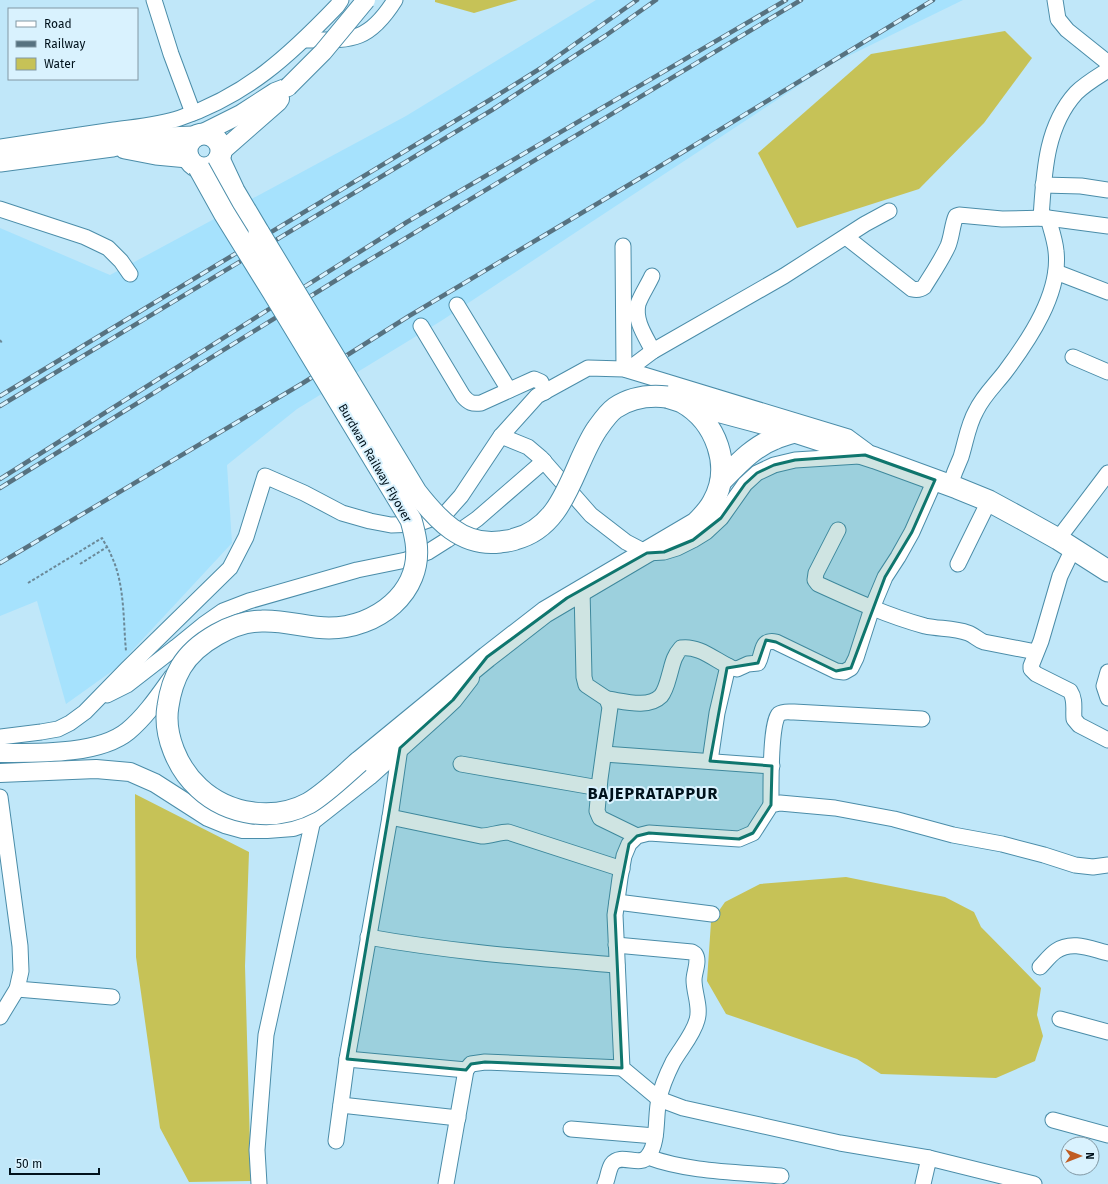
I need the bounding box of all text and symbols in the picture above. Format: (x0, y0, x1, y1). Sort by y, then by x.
legend (8, 8, 138, 80)
text: Road (44, 17, 72, 31)
text: Railway (44, 37, 85, 51)
text: Water (44, 57, 76, 71)
street label: Burdwan Railway Flyover (335, 401, 415, 525)
district label: BAJEPRATAPPUR (588, 784, 718, 803)
north arrow (1060, 1136, 1100, 1176)
scale bar (10, 1150, 99, 1176)
text: N (1083, 1152, 1096, 1160)
text: 50 m (16, 1157, 42, 1171)

